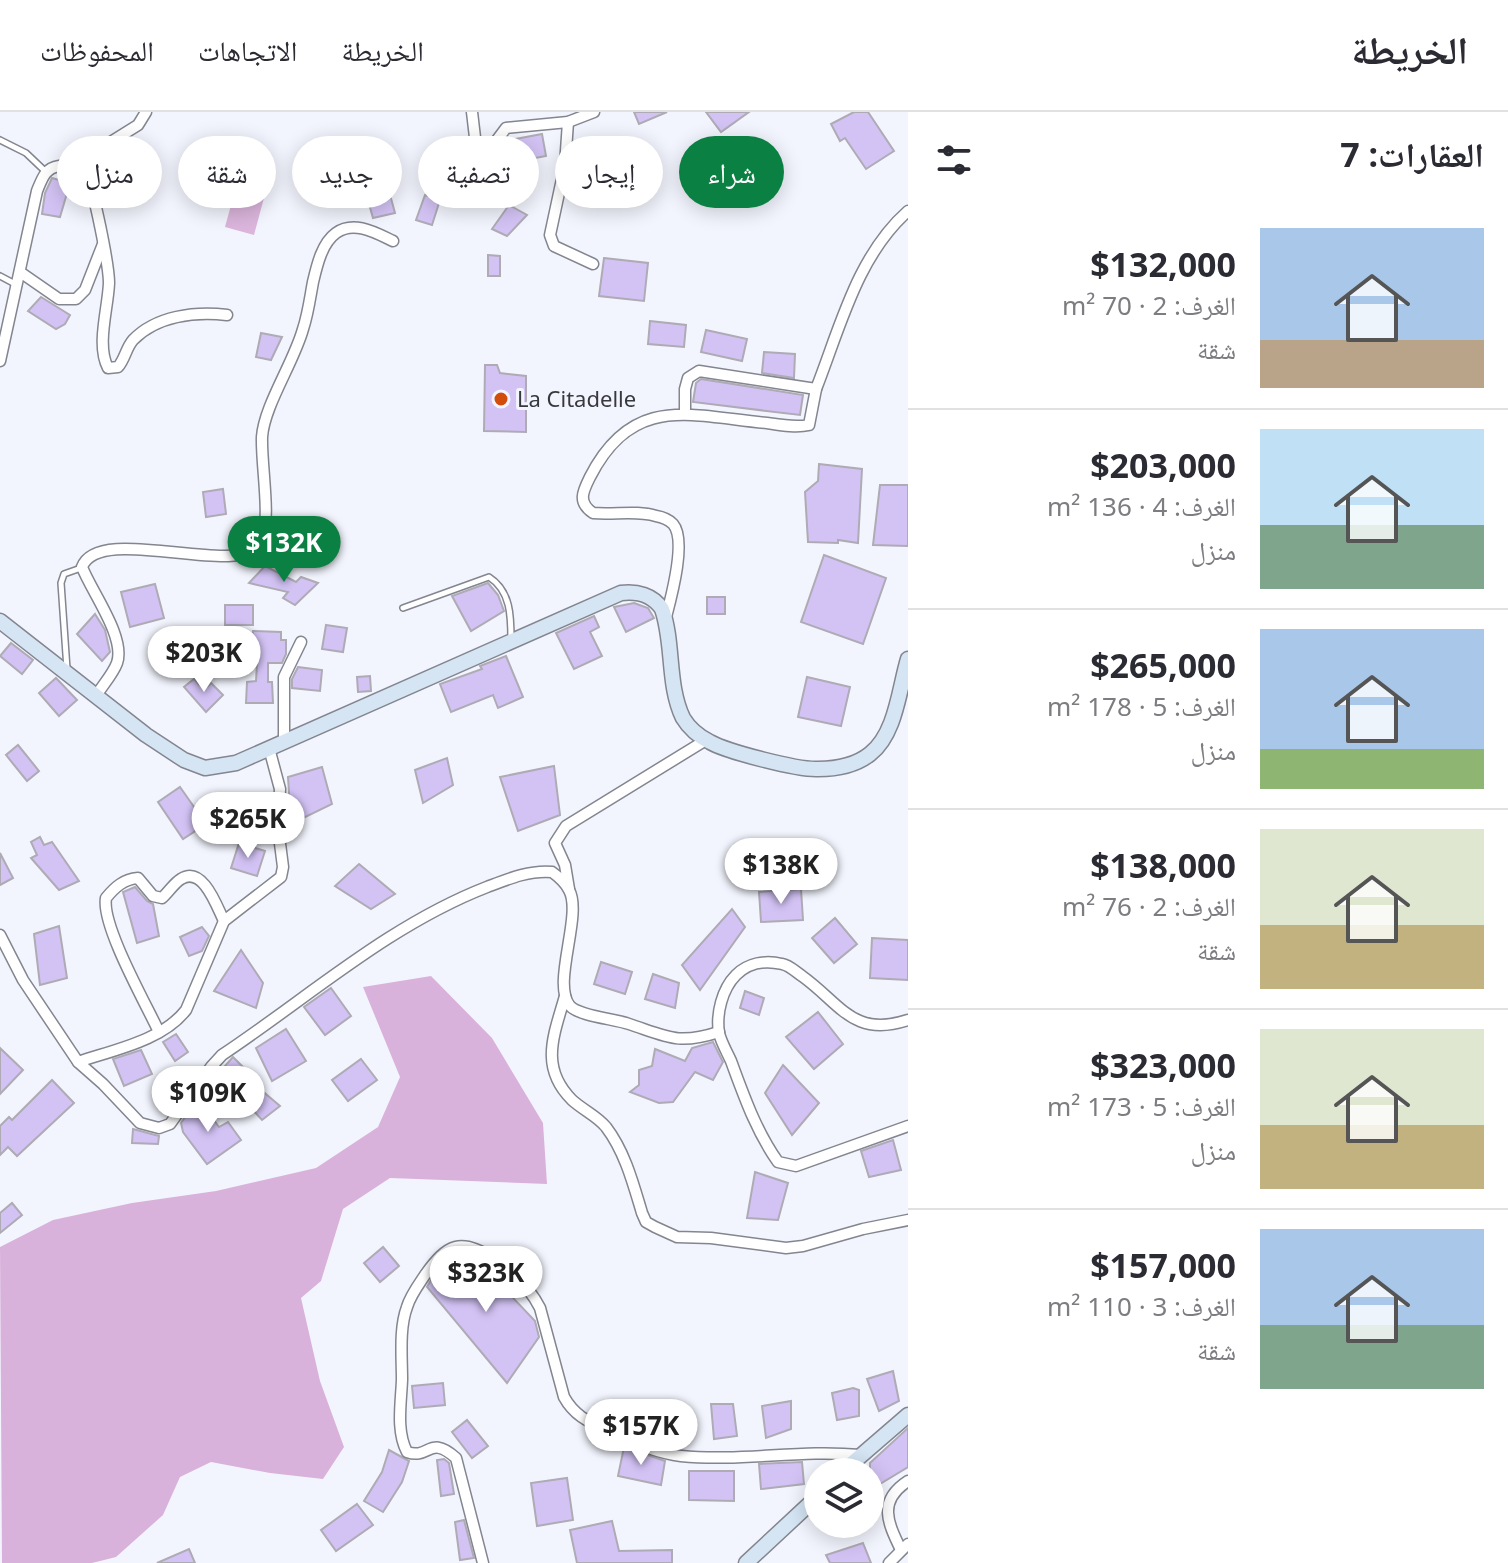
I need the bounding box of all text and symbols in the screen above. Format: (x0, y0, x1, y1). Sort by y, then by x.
text: الخريطة (1351, 23, 1468, 75)
text: المحفوظات (40, 31, 154, 69)
text: الاتجاهات (198, 31, 297, 69)
text: الخريطة (341, 31, 424, 69)
text: العقارات: 7 (1340, 131, 1484, 177)
chip: منزل (57, 136, 162, 208)
chip: شقة (178, 136, 276, 208)
chip: جديد (292, 136, 402, 208)
chip: تصفية (418, 136, 539, 208)
chip: إيجار (555, 136, 663, 208)
chip: شراء (679, 136, 784, 208)
icon: filters (932, 138, 976, 182)
text: $132,000 (1090, 241, 1236, 287)
icon: home (1324, 260, 1420, 356)
text: الغرف: 2 · 70 m² (1062, 287, 1236, 323)
text: شقة (1197, 331, 1236, 367)
place label: La Citadelle (517, 383, 636, 413)
marker: La Citadelle (492, 390, 510, 408)
text: $203,000 (1090, 442, 1236, 488)
icon: home (1324, 461, 1420, 557)
text: الغرف: 4 · 136 m² (1047, 488, 1236, 524)
pin: $132K (228, 516, 340, 584)
text: $132K (246, 524, 322, 560)
text: منزل (1191, 532, 1236, 568)
pin: $203K (148, 626, 260, 694)
text: $203K (166, 634, 242, 670)
text: $265,000 (1090, 642, 1236, 688)
icon: home (1324, 661, 1420, 757)
text: الغرف: 5 · 178 m² (1047, 688, 1236, 724)
text: منزل (1191, 732, 1236, 768)
pin: $265K (192, 792, 304, 860)
text: $265K (210, 800, 286, 836)
pin: $138K (725, 838, 837, 906)
text: $138,000 (1090, 842, 1236, 888)
text: $138K (743, 846, 819, 882)
icon: home (1324, 861, 1420, 957)
text: الغرف: 2 · 76 m² (1062, 888, 1236, 924)
text: شقة (1197, 932, 1236, 968)
text: $323,000 (1090, 1042, 1236, 1088)
icon: home (1324, 1061, 1420, 1157)
pin: $109K (152, 1066, 264, 1134)
text: $109K (170, 1074, 246, 1110)
text: الغرف: 5 · 173 m² (1047, 1088, 1236, 1124)
text: منزل (1191, 1132, 1236, 1168)
text: $157,000 (1090, 1242, 1236, 1288)
pin: $323K (430, 1246, 542, 1314)
text: $323K (448, 1254, 524, 1290)
icon: home (1324, 1261, 1420, 1357)
text: الغرف: 3 · 110 m² (1047, 1288, 1236, 1324)
text: شقة (1197, 1332, 1236, 1368)
pin: $157K (585, 1399, 697, 1467)
text: $157K (603, 1407, 679, 1443)
map controls (804, 1458, 884, 1538)
button: layers (804, 1458, 884, 1538)

